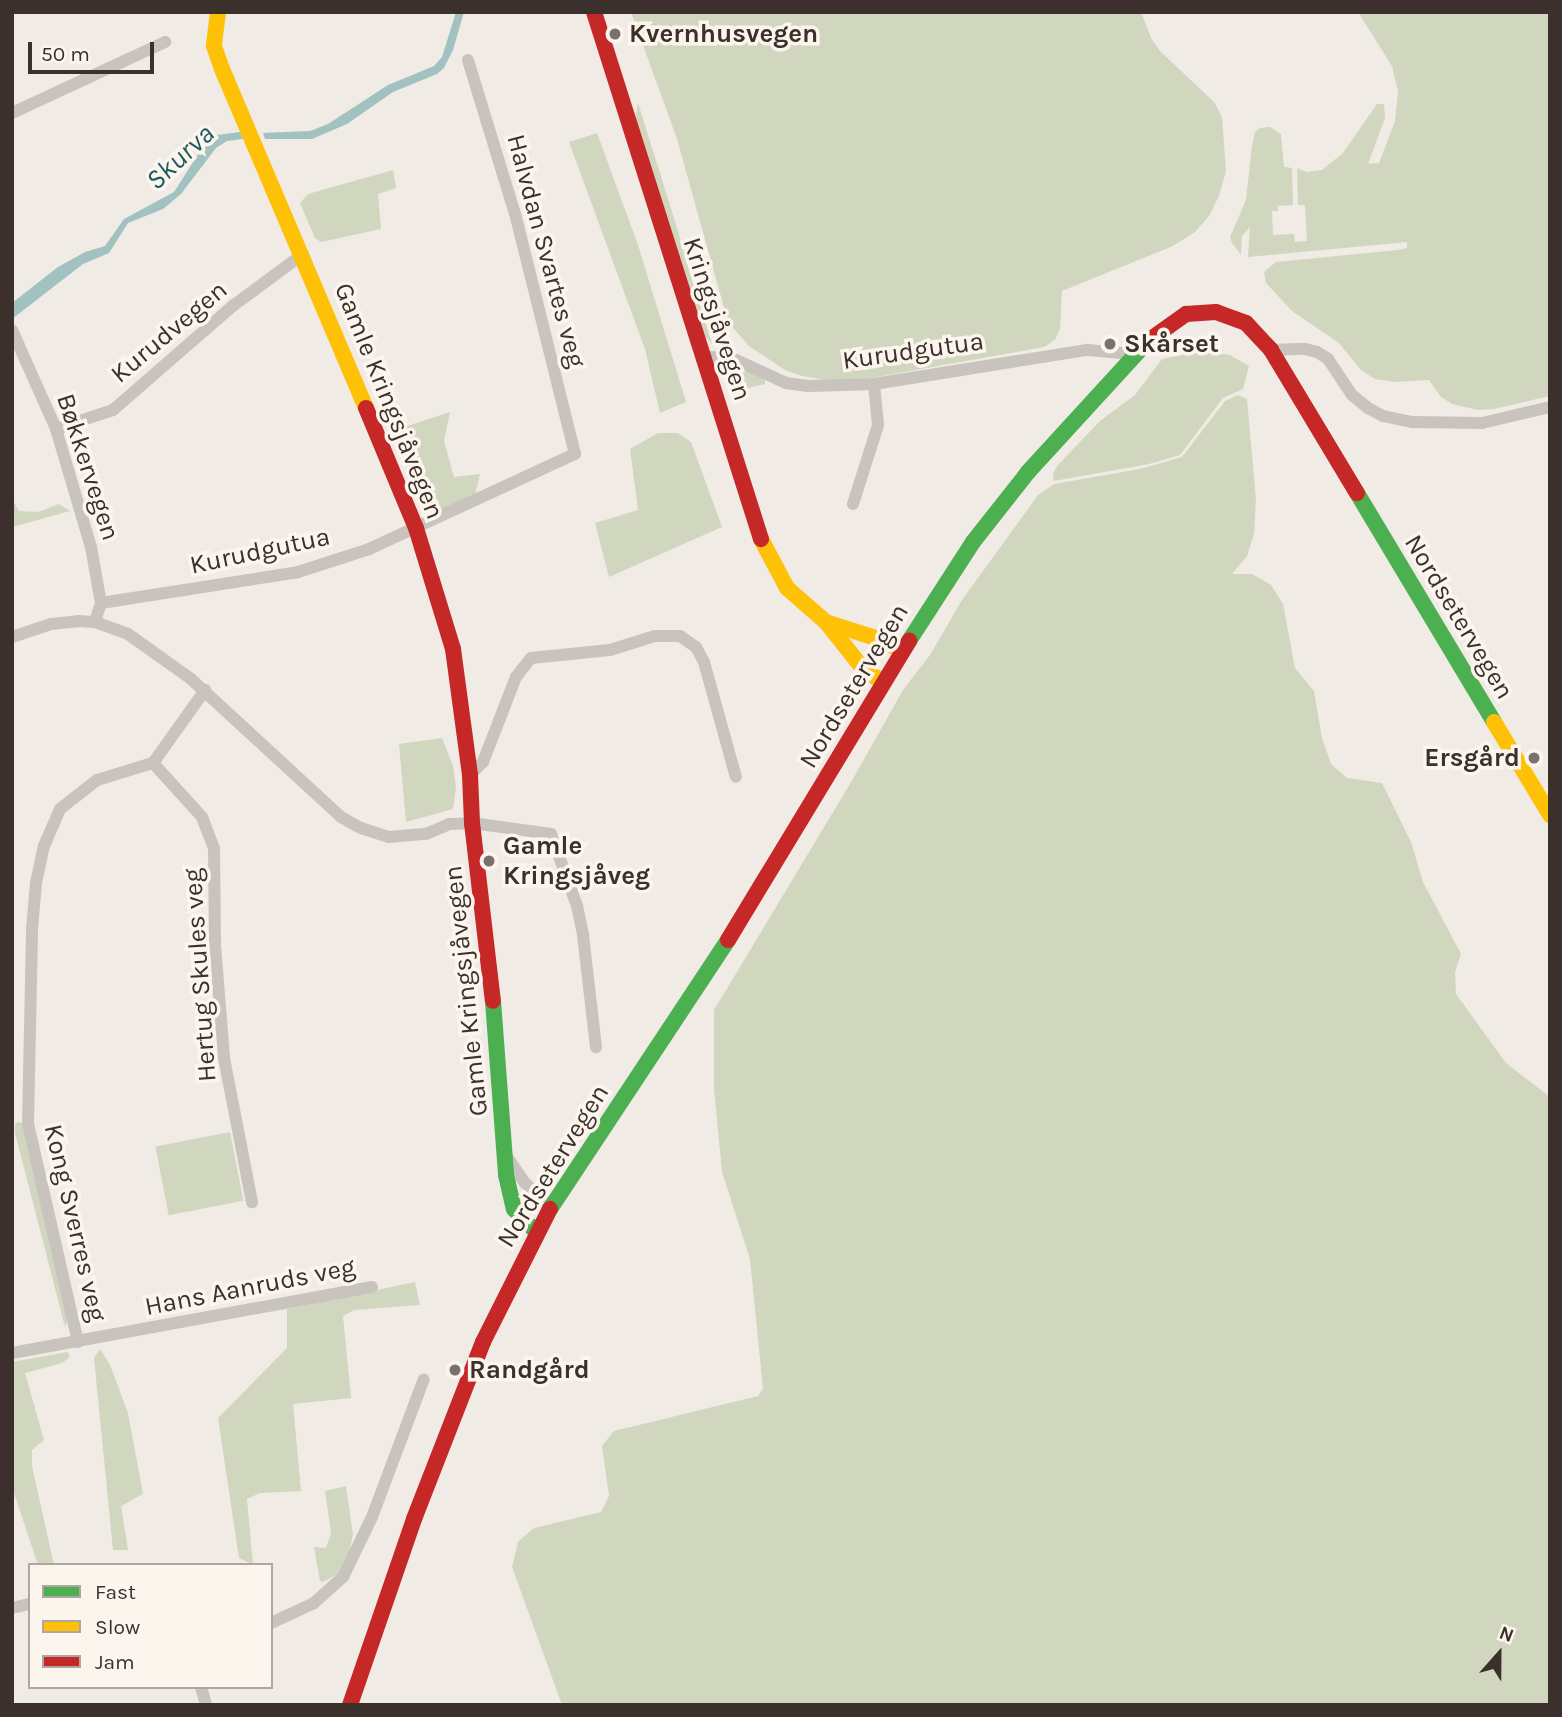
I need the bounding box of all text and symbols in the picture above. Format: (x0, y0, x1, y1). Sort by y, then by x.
place label: Kvernhusvegen (629, 18, 818, 50)
marker: Kvernhusvegen (607, 26, 623, 42)
scale bar (32, 28, 158, 72)
text: 50 m (41, 42, 90, 66)
water label: Skurva (139, 117, 221, 197)
street label: Halvdan Svartes veg (500, 131, 592, 371)
street label: Kringsjåvegen (676, 234, 758, 404)
street label: Kurudvegen (104, 274, 234, 390)
street label: Gamle Kringsjåvegen (327, 278, 451, 524)
street label: Kurudgutua (840, 326, 986, 376)
place label: Skårset (1124, 328, 1219, 360)
marker: Skårset (1102, 336, 1118, 352)
street label: Bøkkervegen (50, 390, 126, 544)
street label: Kurudgutua (187, 521, 333, 581)
street label: Nordsetervegen (1398, 529, 1520, 705)
street label: Nordsetervegen (793, 598, 915, 774)
place label: Ersgård (1424, 742, 1520, 774)
marker: Ersgård (1526, 750, 1542, 766)
place label: Gamle Kringsjåveg (503, 830, 650, 892)
marker: Gamle Kringsjåveg (481, 853, 497, 869)
street label: Gamle Kringsjåvegen (437, 864, 495, 1118)
street label: Hertug Skules veg (177, 867, 223, 1083)
street label: Nordsetervegen (490, 1079, 616, 1253)
street label: Kong Sverres veg (37, 1121, 113, 1325)
street label: Hans Aanruds veg (142, 1251, 358, 1323)
place label: Randgård (469, 1354, 590, 1386)
marker: Randgård (447, 1362, 463, 1378)
legend (28, 1563, 273, 1689)
text: Fast (95, 1580, 136, 1604)
text: Slow (95, 1615, 140, 1639)
north arrow (1464, 1619, 1534, 1689)
text: N (1496, 1622, 1517, 1647)
text: Jam (95, 1650, 135, 1674)

